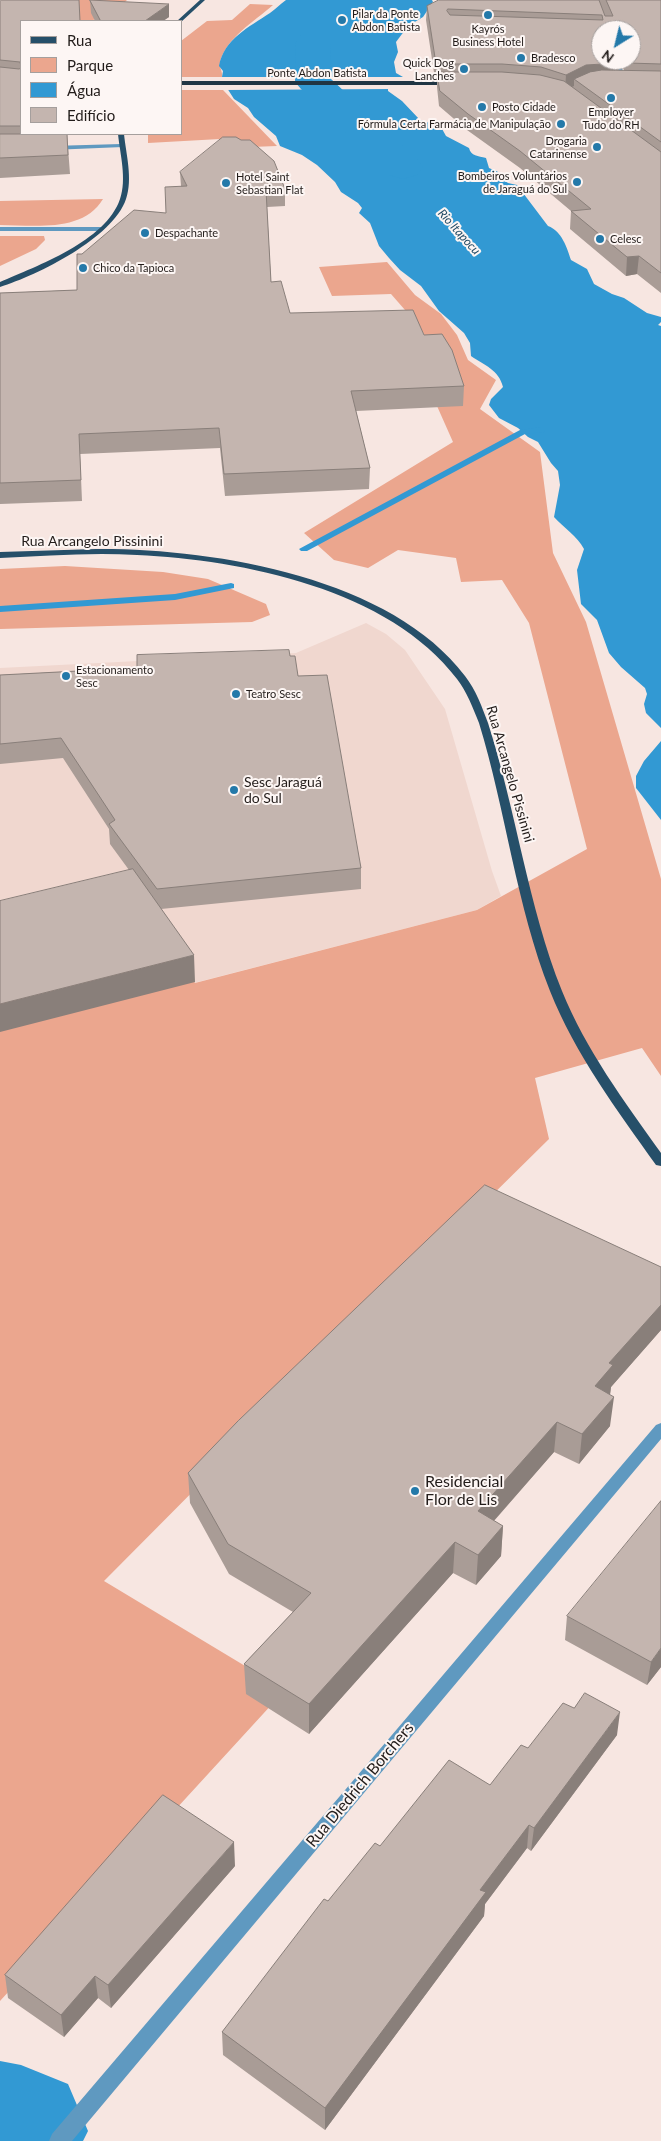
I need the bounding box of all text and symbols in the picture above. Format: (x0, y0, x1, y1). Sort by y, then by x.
place label: Pilar da Ponte Abdon Batista (352, 7, 420, 33)
marker: Kayrós Business Hotel (482, 9, 494, 21)
marker: Pilar da Ponte Abdon Batista (336, 14, 348, 26)
legend (20, 20, 182, 135)
north arrow (591, 20, 641, 70)
place label: Kayrós Business Hotel (452, 22, 524, 48)
text: Rua (67, 31, 92, 49)
text: N (598, 47, 617, 67)
place label: Bradesco (531, 51, 575, 65)
marker: Bradesco (515, 52, 527, 64)
text: Parque (67, 56, 113, 74)
place label: Quick Dog Lanches (403, 56, 454, 82)
marker: Quick Dog Lanches (458, 63, 470, 75)
street label: Ponte Abdon Batista (267, 66, 367, 80)
text: Água (67, 81, 101, 99)
marker: Employer Tudo do RH (605, 92, 617, 104)
place label: Posto Cidade (492, 100, 556, 114)
marker: Posto Cidade (476, 101, 488, 113)
place label: Employer Tudo do RH (582, 105, 640, 131)
text: Edifício (67, 106, 115, 124)
place label: Fórmula Certa Farmácia de Manipulação (358, 117, 551, 131)
marker: Fórmula Certa Farmácia de Manipulação (555, 118, 567, 130)
place label: Drogaria Catarinense (530, 134, 587, 160)
marker: Drogaria Catarinense (591, 141, 603, 153)
place label: Bombeiros Voluntários de Jaraguá do Sul (458, 169, 567, 195)
place label: Hotel Saint Sebastian Flat (236, 170, 303, 196)
marker: Bombeiros Voluntários de Jaraguá do Sul (571, 176, 583, 188)
marker: Hotel Saint Sebastian Flat (220, 177, 232, 189)
water label: Rio Itapocu (435, 206, 483, 258)
place label: Despachante (155, 226, 218, 240)
marker: Despachante (139, 227, 151, 239)
place label: Celesc (610, 232, 641, 246)
marker: Celesc (594, 233, 606, 245)
place label: Chico da Tapioca (93, 261, 174, 275)
marker: Chico da Tapioca (77, 262, 89, 274)
street label: Rua Arcangelo Pissinini (21, 533, 163, 549)
place label: Estacionamento Sesc (76, 663, 153, 689)
marker: Estacionamento Sesc (60, 670, 72, 682)
place label: Teatro Sesc (246, 687, 301, 701)
marker: Teatro Sesc (230, 688, 242, 700)
street label: Rua Arcangelo Pissinini (482, 704, 538, 844)
place label: Sesc Jaraguá do Sul (244, 774, 322, 806)
marker: Sesc Jaraguá do Sul (228, 784, 240, 796)
place label: Residencial Flor de Lis (425, 1472, 503, 1510)
marker: Residencial Flor de Lis (409, 1485, 421, 1497)
street label: Rua Diedrich Borchers (302, 1719, 418, 1851)

